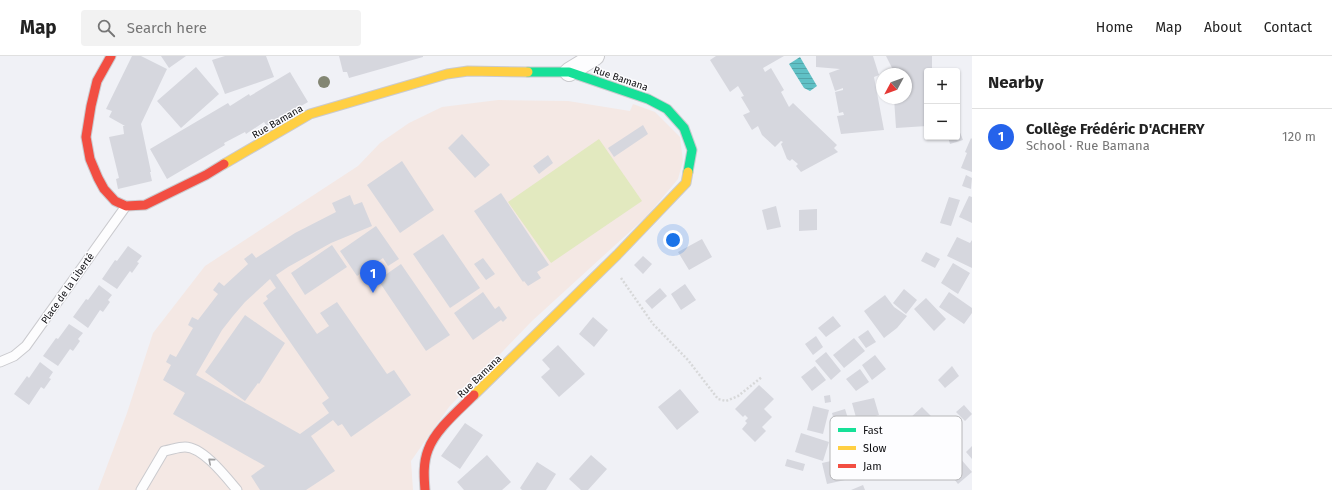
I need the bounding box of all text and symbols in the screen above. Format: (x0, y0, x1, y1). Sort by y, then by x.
search box (81, 10, 361, 46)
text: Map (20, 16, 57, 39)
icon: search (95, 17, 117, 39)
text: Search here (127, 19, 207, 37)
text: Home (1096, 19, 1133, 36)
text: Map (1155, 19, 1182, 36)
text: About (1204, 19, 1242, 36)
text: Contact (1264, 19, 1312, 36)
street label: Rue Bamana (592, 64, 649, 94)
north arrow (876, 68, 912, 104)
map controls (924, 68, 960, 140)
button: + (924, 68, 960, 104)
text: Nearby (988, 72, 1043, 93)
street label: Rue Bamana (250, 102, 305, 141)
button: − (924, 104, 960, 140)
text: Collège Frédéric D'ACHERY (1026, 120, 1205, 138)
text: 1 (998, 129, 1004, 144)
text: 120 m (1282, 129, 1316, 144)
text: School · Rue Bamana (1026, 138, 1150, 153)
your location (663, 230, 683, 250)
street label: Place de la Liberté (39, 251, 97, 326)
pin: 1 (360, 260, 386, 293)
street label: Rue Bamana (455, 353, 504, 401)
legend (830, 416, 962, 480)
text: Fast (863, 424, 883, 437)
text: Slow (863, 442, 887, 455)
one-way arrow (208, 458, 216, 466)
text: Jam (863, 460, 882, 473)

